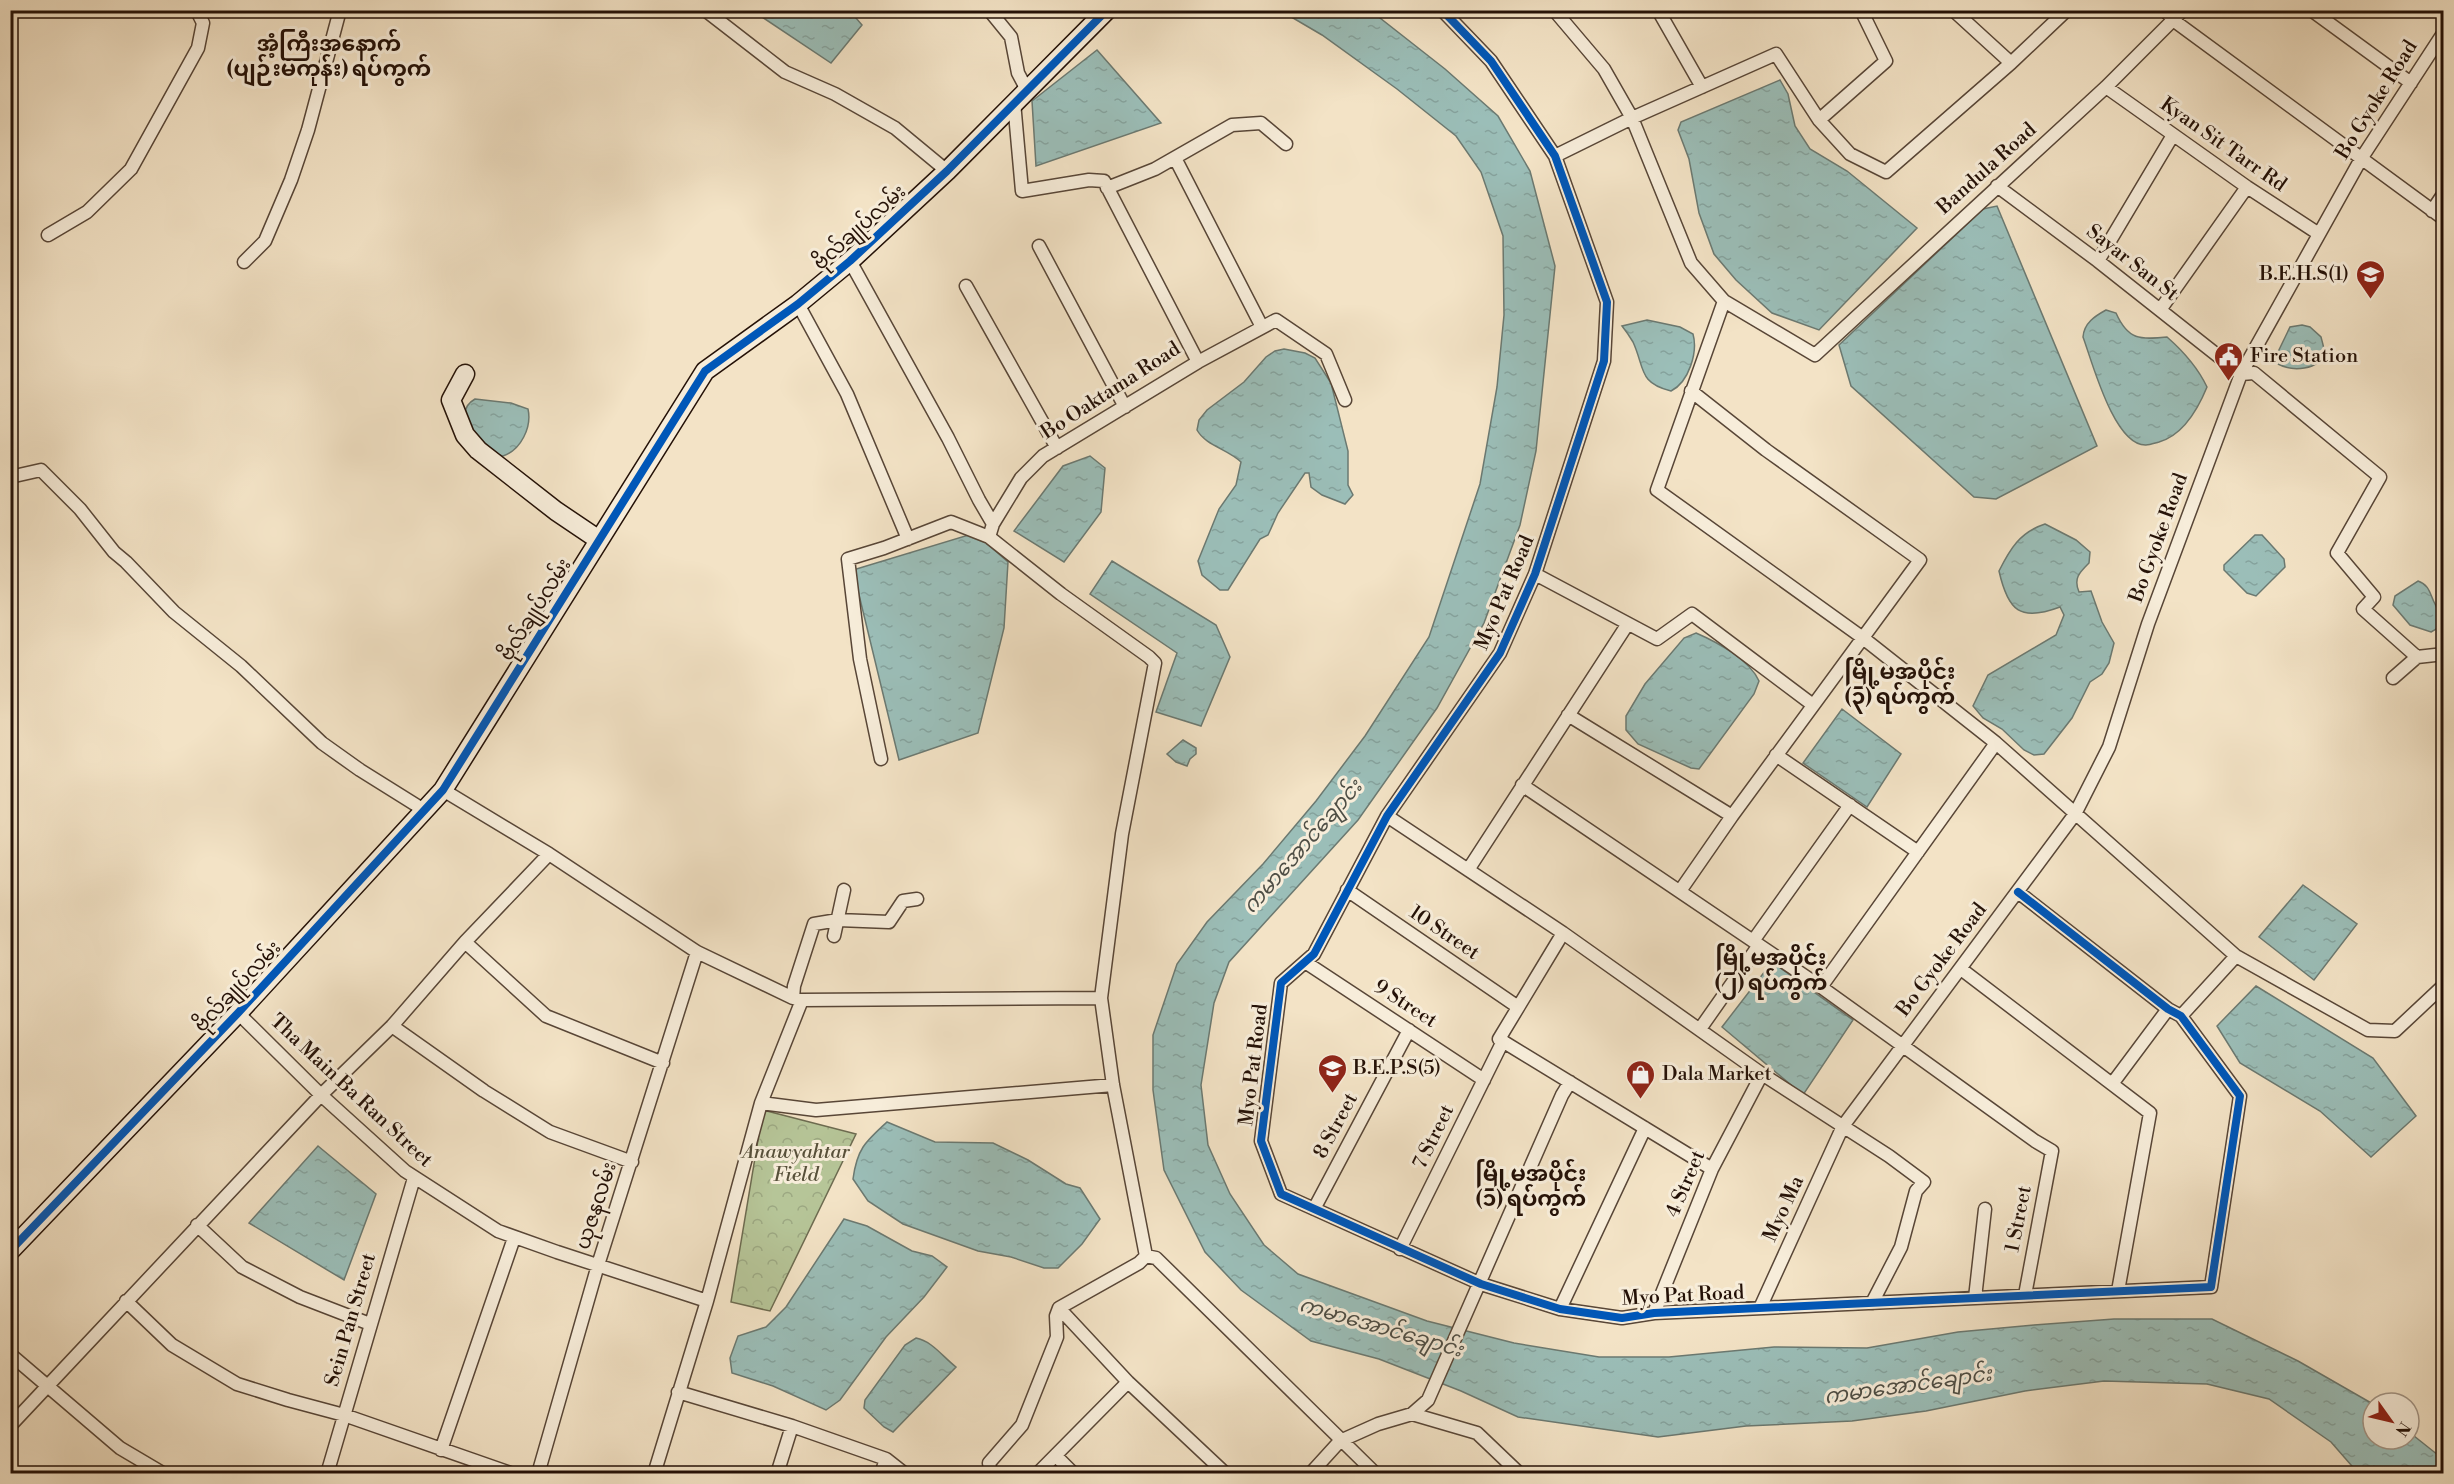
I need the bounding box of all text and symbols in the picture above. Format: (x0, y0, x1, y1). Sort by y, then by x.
district label: အံ့ကြီးအနောက် (ပျဉ်းမကုန်း) ရပ်ကွက် (227, 28, 431, 87)
street label: Bo Gyoke Road (2330, 35, 2424, 165)
street label: Kyan Sit Tarr Rd (2155, 92, 2292, 198)
street label: Bandula Road (1931, 117, 2042, 221)
street label: ဗိုလ်ချုပ်လမ်း (806, 178, 914, 278)
street label: Sayar San St (2081, 219, 2183, 307)
school or university icon: B.E.H.S(1) (2354, 258, 2386, 300)
place label: B.E.H.S(1) (2258, 262, 2349, 287)
street label: Bo Oaktama Road (1036, 336, 1186, 446)
public building icon: Fire Station (2213, 340, 2245, 382)
place label: Fire Station (2250, 344, 2358, 369)
street label: Bo Gyoke Road (2124, 469, 2194, 607)
street label: Myo Pat Road (1470, 531, 1541, 654)
street label: ဗိုလ်ချုပ်လမ်း (492, 552, 580, 668)
district label: မြို့မအပိုင်း (၃) ရပ်ကွက် (1845, 656, 1955, 714)
water label: ကမာအောင်ချောင်း (1235, 771, 1372, 921)
street label: Bo Gyoke Road (1891, 898, 1993, 1022)
street label: 10 Street (1404, 900, 1484, 966)
street label: ဗိုလ်ချုပ်လမ်း (187, 934, 289, 1040)
district label: မြို့မအပိုင်း (၂) ရပ်ကွက် (1715, 942, 1827, 1000)
street label: 9 Street (1369, 974, 1441, 1034)
street label: Myo Pat Road (1234, 1002, 1274, 1127)
street label: Tha Main Ba Ran Street (264, 1009, 438, 1173)
school or university icon: B.E.P.S(5) (1316, 1052, 1348, 1094)
place label: B.E.P.S(5) (1352, 1056, 1441, 1081)
shop icon: Dala Market (1625, 1058, 1657, 1100)
place label: Dala Market (1662, 1062, 1771, 1087)
street label: 8 Street (1308, 1089, 1364, 1163)
street label: 7 Street (1408, 1101, 1460, 1173)
park label: Anawyahtar Field (740, 1140, 850, 1188)
street label: 4 Street (1661, 1147, 1711, 1221)
street label: ယုဇနလမ်း (568, 1158, 626, 1254)
district label: မြို့မအပိုင်း (၁) ရပ်ကွက် (1476, 1158, 1586, 1216)
street label: Myo Ma (1758, 1171, 1811, 1246)
street label: 1 Street (2000, 1184, 2038, 1254)
street label: Sein Pan Street (320, 1251, 382, 1389)
street label: Myo Pat Road (1621, 1280, 1746, 1312)
water label: ကမာအောင်ချောင်း (1295, 1289, 1468, 1367)
water label: ကမာအောင်ချောင်း (1822, 1358, 1996, 1414)
north arrow (2361, 1391, 2421, 1451)
text: N (2391, 1418, 2414, 1440)

